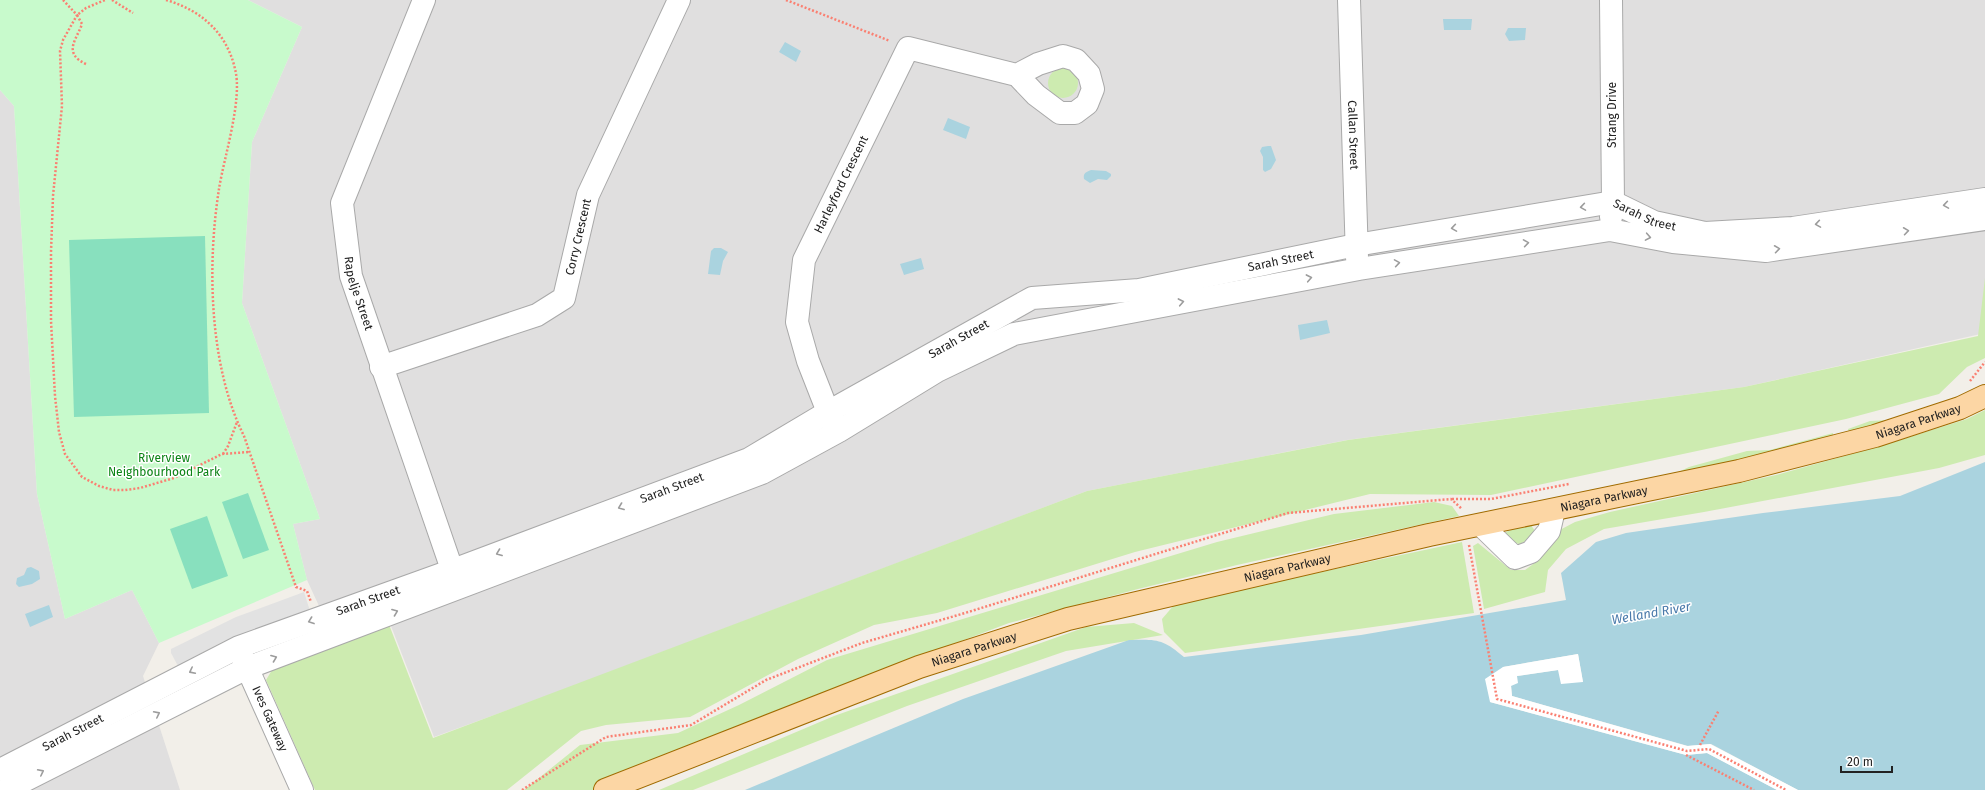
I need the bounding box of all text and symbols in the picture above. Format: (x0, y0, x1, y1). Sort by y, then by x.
street label: Strang Drive (1605, 82, 1619, 148)
street label: Callan Street (1345, 100, 1361, 170)
street label: Harleyford Crescent (811, 133, 871, 236)
street label: Sarah Street (1611, 196, 1678, 234)
street label: Corry Crescent (563, 197, 594, 277)
one-way arrow (1943, 200, 1950, 208)
one-way arrow (1579, 202, 1586, 211)
one-way arrow (1815, 219, 1821, 228)
one-way arrow (1451, 223, 1457, 232)
one-way arrow (1903, 227, 1909, 236)
one-way arrow (1645, 232, 1651, 241)
one-way arrow (1522, 239, 1529, 248)
one-way arrow (1774, 245, 1780, 254)
street label: Sarah Street (1247, 247, 1315, 274)
street label: Rapelje Street (342, 255, 376, 333)
one-way arrow (1394, 259, 1400, 268)
one-way arrow (1305, 274, 1312, 283)
one-way arrow (1178, 298, 1184, 307)
street label: Sarah Street (926, 316, 992, 361)
street label: Niagara Parkway (1874, 401, 1963, 442)
park label: Riverview Neighbourhood Park (108, 451, 221, 479)
street label: Sarah Street (638, 469, 706, 506)
street label: Niagara Parkway (1559, 483, 1649, 515)
one-way arrow (618, 502, 625, 511)
one-way arrow (496, 548, 503, 556)
street label: Niagara Parkway (1242, 551, 1332, 585)
street label: Sarah Street (334, 582, 402, 618)
water label: Welland River (1610, 598, 1693, 627)
one-way arrow (392, 608, 399, 616)
one-way arrow (308, 617, 315, 625)
street label: Niagara Parkway (930, 629, 1019, 670)
one-way arrow (270, 654, 277, 662)
one-way arrow (189, 667, 196, 674)
street label: Ives Gateway (249, 684, 291, 754)
street label: Sarah Street (40, 711, 106, 754)
one-way arrow (152, 711, 160, 719)
scale bar (1841, 748, 1892, 774)
text: 20 m (1847, 755, 1873, 769)
one-way arrow (36, 770, 44, 777)

